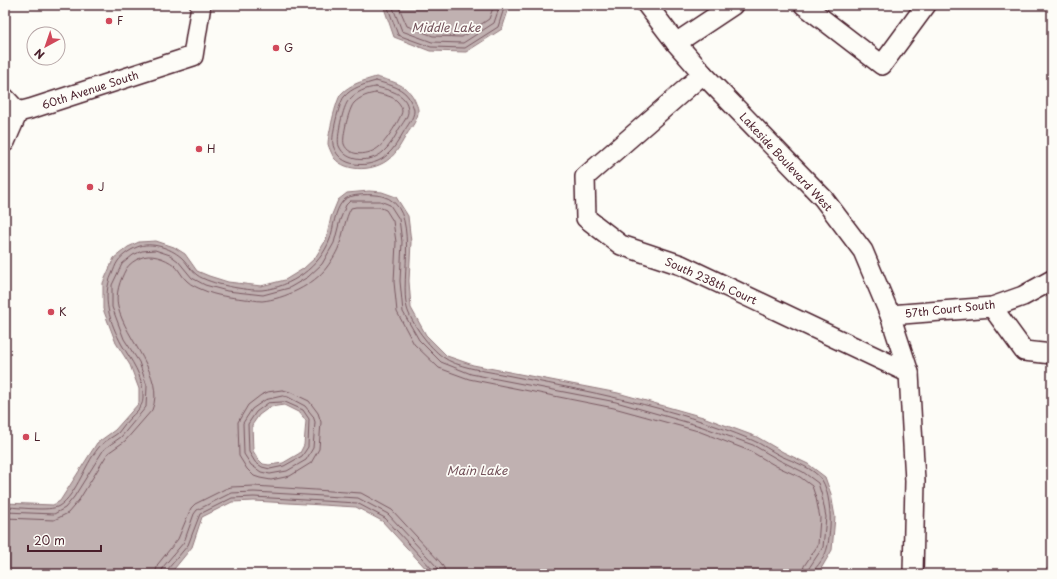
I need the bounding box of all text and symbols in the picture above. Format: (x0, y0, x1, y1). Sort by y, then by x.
place label: F (117, 12, 123, 29)
marker: F (104, 16, 114, 26)
water label: Middle Lake (412, 18, 481, 36)
north arrow (26, 26, 66, 66)
place label: G (284, 39, 293, 56)
marker: G (271, 43, 281, 53)
text: N (30, 45, 48, 63)
street label: 60th Avenue South (39, 66, 140, 113)
street label: Lakeside Boulevard West (736, 108, 837, 215)
place label: H (207, 140, 216, 157)
marker: H (194, 144, 204, 154)
place label: J (98, 178, 105, 195)
marker: J (85, 182, 95, 192)
street label: South 238th Court (662, 253, 760, 309)
street label: 57th Court South (904, 295, 996, 322)
place label: K (59, 303, 67, 320)
marker: K (46, 307, 56, 317)
place label: L (34, 428, 41, 445)
marker: L (21, 432, 31, 442)
water label: Main Lake (447, 461, 508, 479)
scale bar (28, 527, 101, 553)
text: 20 m (34, 531, 65, 549)

